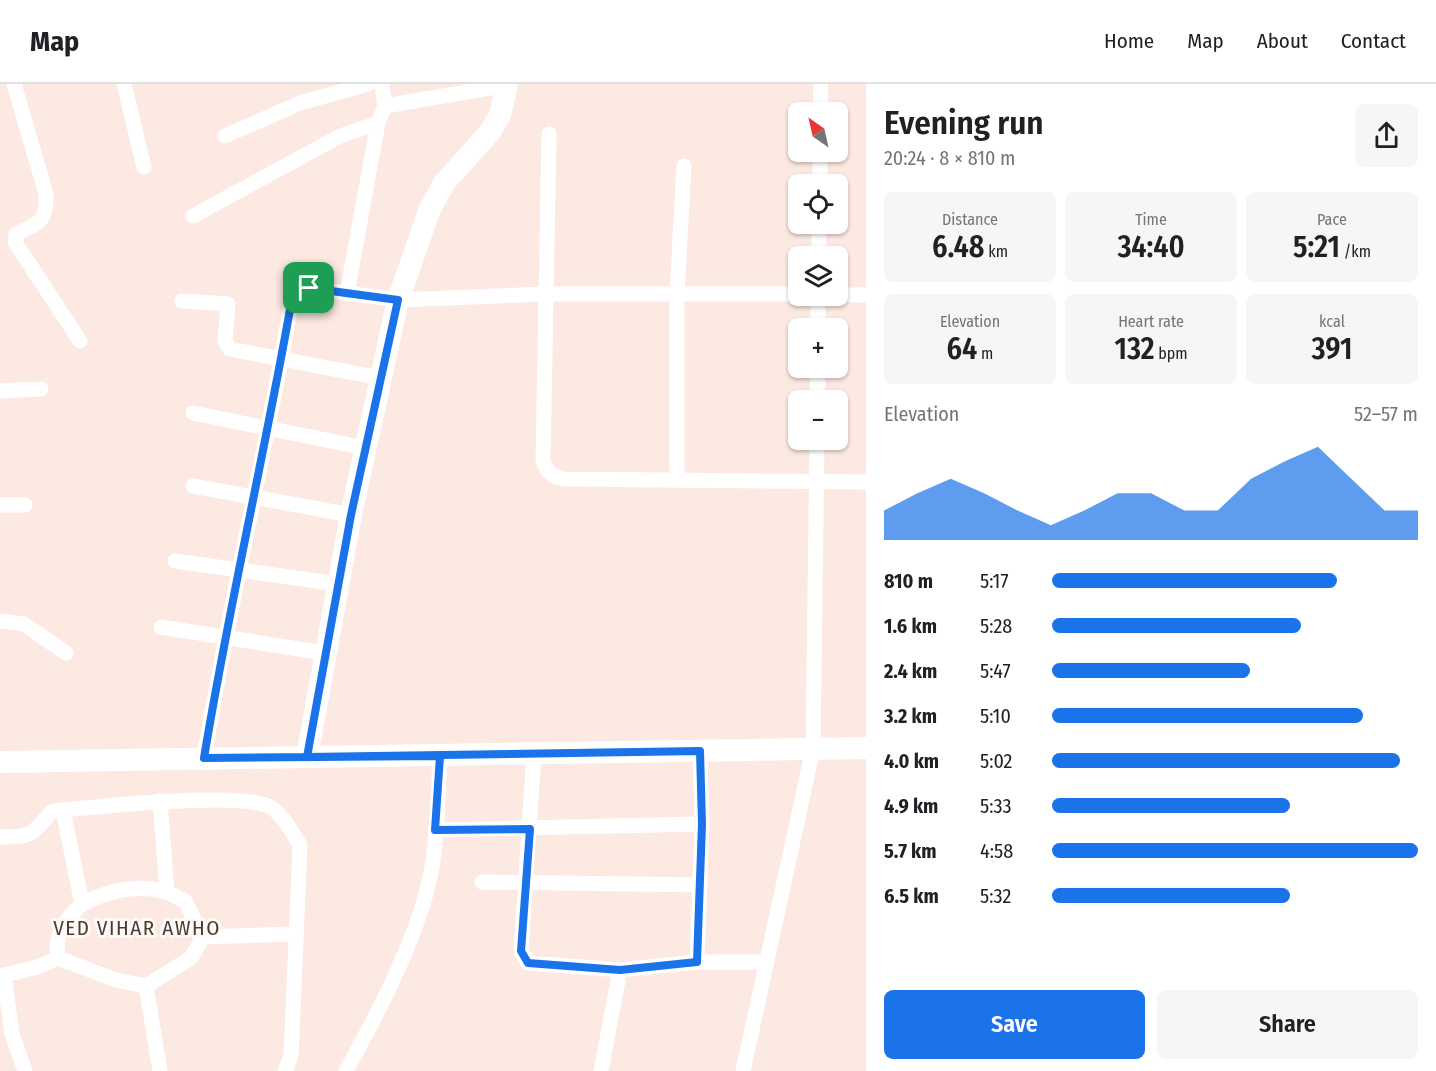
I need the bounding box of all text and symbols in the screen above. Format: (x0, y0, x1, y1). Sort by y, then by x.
text: Map (30, 25, 79, 58)
text: Home (1104, 28, 1154, 54)
text: Map (1187, 28, 1224, 54)
text: About (1257, 28, 1308, 54)
text: Contact (1341, 28, 1406, 54)
north arrow (788, 102, 848, 162)
map controls (788, 102, 848, 450)
text: Evening run (884, 103, 1044, 143)
button: share (1355, 104, 1418, 167)
text: 20:24 · 8 × 810 m (884, 146, 1015, 170)
button: locate (788, 174, 848, 234)
text: Distance (942, 210, 998, 229)
text: Time (1135, 210, 1167, 229)
text: Pace (1317, 210, 1347, 229)
text: 6.48 (932, 229, 984, 265)
text: 34:40 (1117, 229, 1185, 265)
text: 5:21 (1293, 229, 1340, 265)
text: km (984, 242, 1008, 261)
text: /km (1340, 242, 1371, 261)
button: layers (788, 246, 848, 306)
pin (283, 262, 334, 313)
icon: arrive (292, 271, 325, 304)
text: Elevation (940, 312, 1000, 331)
text: Heart rate (1118, 312, 1184, 331)
text: kcal (1319, 312, 1345, 331)
button: + (788, 318, 848, 378)
text: 64 (947, 331, 977, 367)
text: 132 (1114, 331, 1154, 367)
text: 391 (1311, 331, 1353, 367)
text: m (977, 344, 993, 363)
text: bpm (1154, 344, 1188, 363)
button: − (788, 390, 848, 450)
text: Elevation (884, 402, 959, 426)
text: 52–57 m (1354, 402, 1418, 426)
text: 810 m (884, 569, 933, 593)
text: 5:17 (980, 569, 1009, 593)
text: 1.6 km (884, 614, 937, 638)
text: 5:28 (980, 614, 1012, 638)
text: 2.4 km (884, 659, 937, 683)
text: 5:47 (980, 659, 1011, 683)
text: 3.2 km (884, 704, 937, 728)
text: 5:10 (980, 704, 1011, 728)
text: 4.0 km (884, 749, 939, 773)
text: 5:02 (980, 749, 1012, 773)
text: 4.9 km (884, 794, 938, 818)
text: 5:33 (980, 794, 1012, 818)
text: 5.7 km (884, 839, 937, 863)
text: 4:58 (980, 839, 1013, 863)
text: 6.5 km (884, 884, 939, 908)
text: 5:32 (980, 884, 1011, 908)
district label: VED VIHAR AWHO (53, 915, 221, 941)
button: Save (884, 990, 1145, 1059)
button: Share (1157, 990, 1418, 1059)

